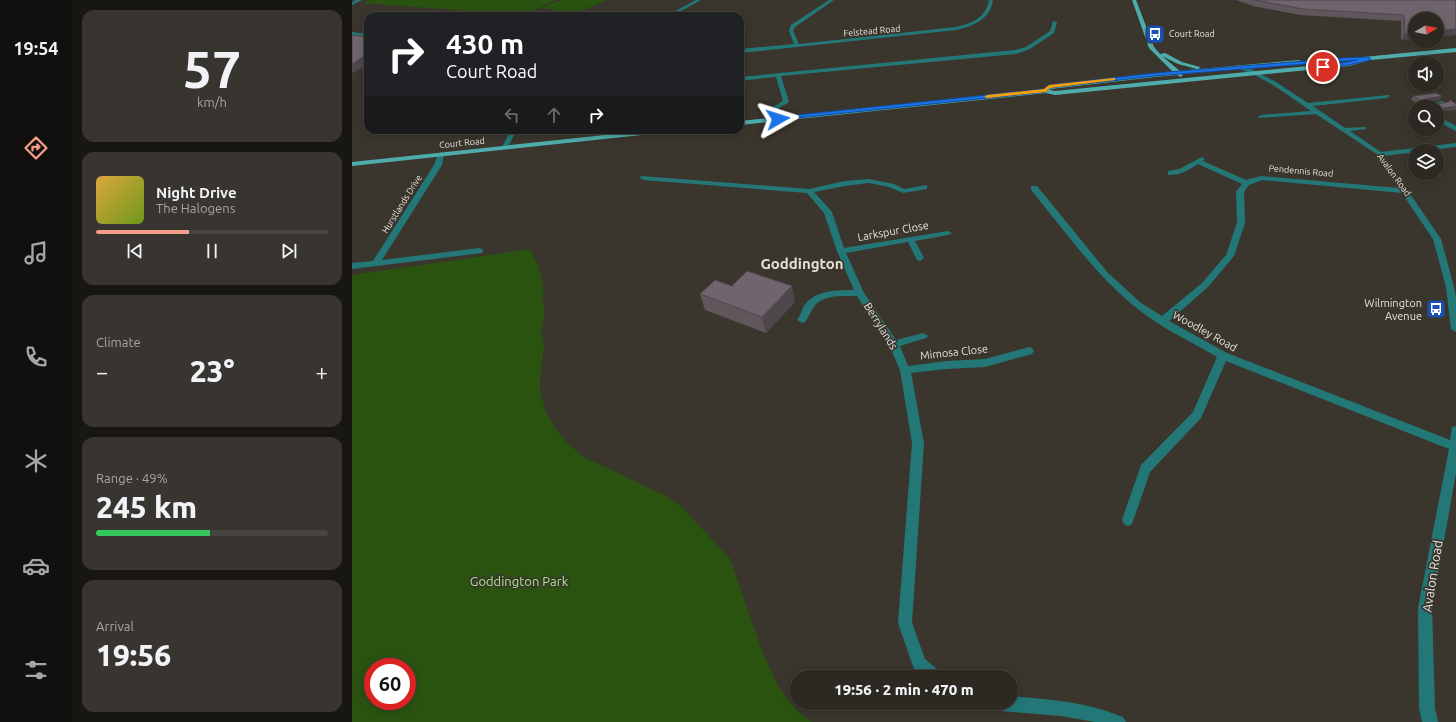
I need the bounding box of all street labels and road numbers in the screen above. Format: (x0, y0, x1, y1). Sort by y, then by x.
street label: Felstead Road (843, 24, 901, 38)
street label: Court Road (439, 136, 485, 150)
street label: Avalon Road (1375, 152, 1413, 198)
street label: Pendennis Road (1268, 163, 1334, 179)
street label: Hurstlands Drive (380, 173, 424, 235)
street label: Larkspur Close (856, 219, 930, 243)
street label: Berrylands (862, 300, 900, 352)
street label: Woodley Road (1171, 308, 1239, 354)
street label: Mimosa Close (920, 342, 988, 362)
street label: Avalon Road (1419, 539, 1445, 613)

